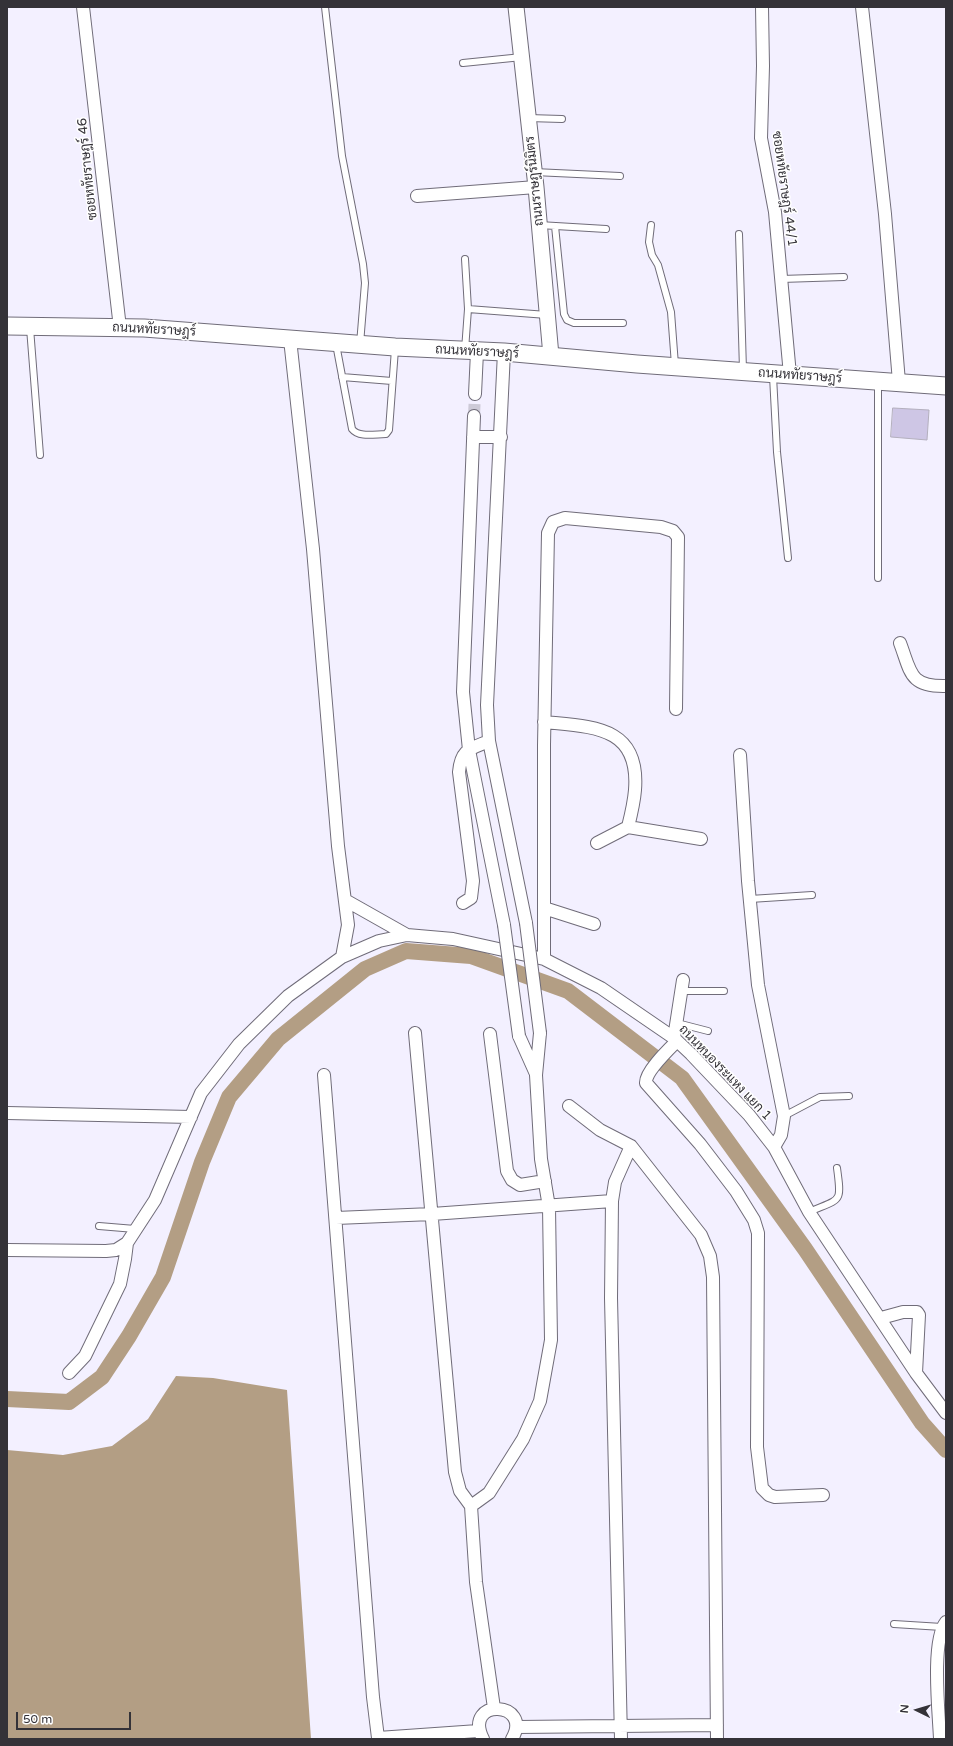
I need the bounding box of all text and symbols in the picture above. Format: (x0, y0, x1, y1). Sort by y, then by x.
street label: ซอยหทัยราษฎร์ 46 (75, 117, 101, 221)
street label: ซอยหทัยราษฎร์ 44/1 (768, 130, 800, 248)
street label: ถนนราษฎร์นิมิตร (523, 135, 547, 227)
street label: ถนนหทัยราษฎร์ (112, 320, 196, 340)
street label: ถนนหทัยราษฎร์ (435, 342, 519, 362)
street label: ถนนหทัยราษฎร์ (758, 365, 842, 387)
street label: ถนนหนองระแหง แยก 1 (675, 1022, 775, 1124)
north arrow (897, 1690, 937, 1730)
scale bar (18, 1704, 133, 1730)
text: N (898, 1704, 911, 1714)
text: 50 m (23, 1712, 52, 1726)

